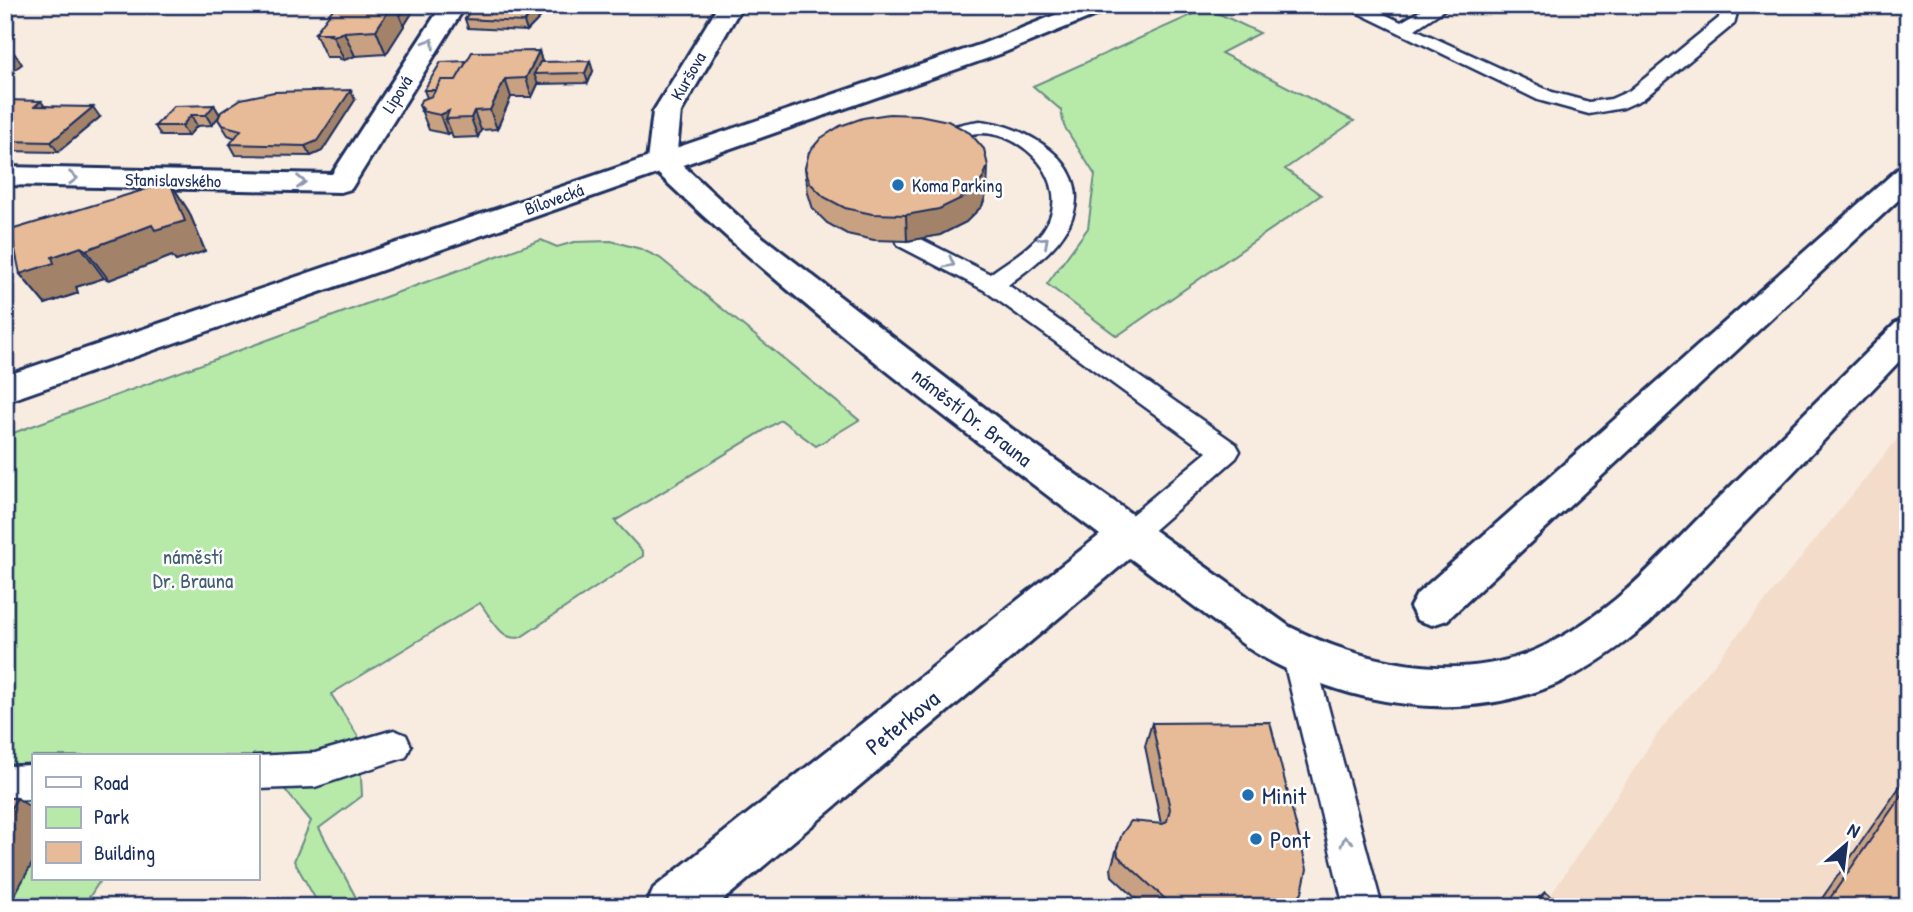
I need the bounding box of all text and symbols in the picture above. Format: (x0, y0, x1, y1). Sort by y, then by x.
one-way arrow (421, 38, 434, 51)
street label: Kuršova (664, 47, 712, 105)
street label: Lipová (376, 70, 418, 118)
street label: Stanislavského (125, 167, 221, 193)
one-way arrow (68, 170, 79, 185)
place label: Koma Parking (912, 173, 1002, 198)
one-way arrow (296, 175, 307, 190)
street label: Bílovecká (521, 177, 587, 221)
marker: Koma Parking (890, 177, 906, 193)
one-way arrow (1036, 237, 1049, 250)
one-way arrow (943, 255, 955, 268)
street label: náměstí Dr. Brauna (906, 361, 1038, 473)
park label: náměstí Dr. Brauna (153, 542, 233, 595)
street label: Peterkova (858, 682, 946, 762)
legend (32, 754, 259, 880)
text: Road (94, 768, 128, 797)
place label: Minit (1262, 779, 1307, 811)
marker: Minit (1240, 787, 1256, 803)
text: Park (94, 802, 129, 831)
north arrow (1812, 810, 1882, 880)
text: N (1843, 816, 1865, 844)
place label: Pont (1270, 823, 1311, 855)
marker: Pont (1248, 831, 1264, 847)
one-way arrow (1340, 835, 1354, 847)
text: Building (94, 838, 155, 867)

